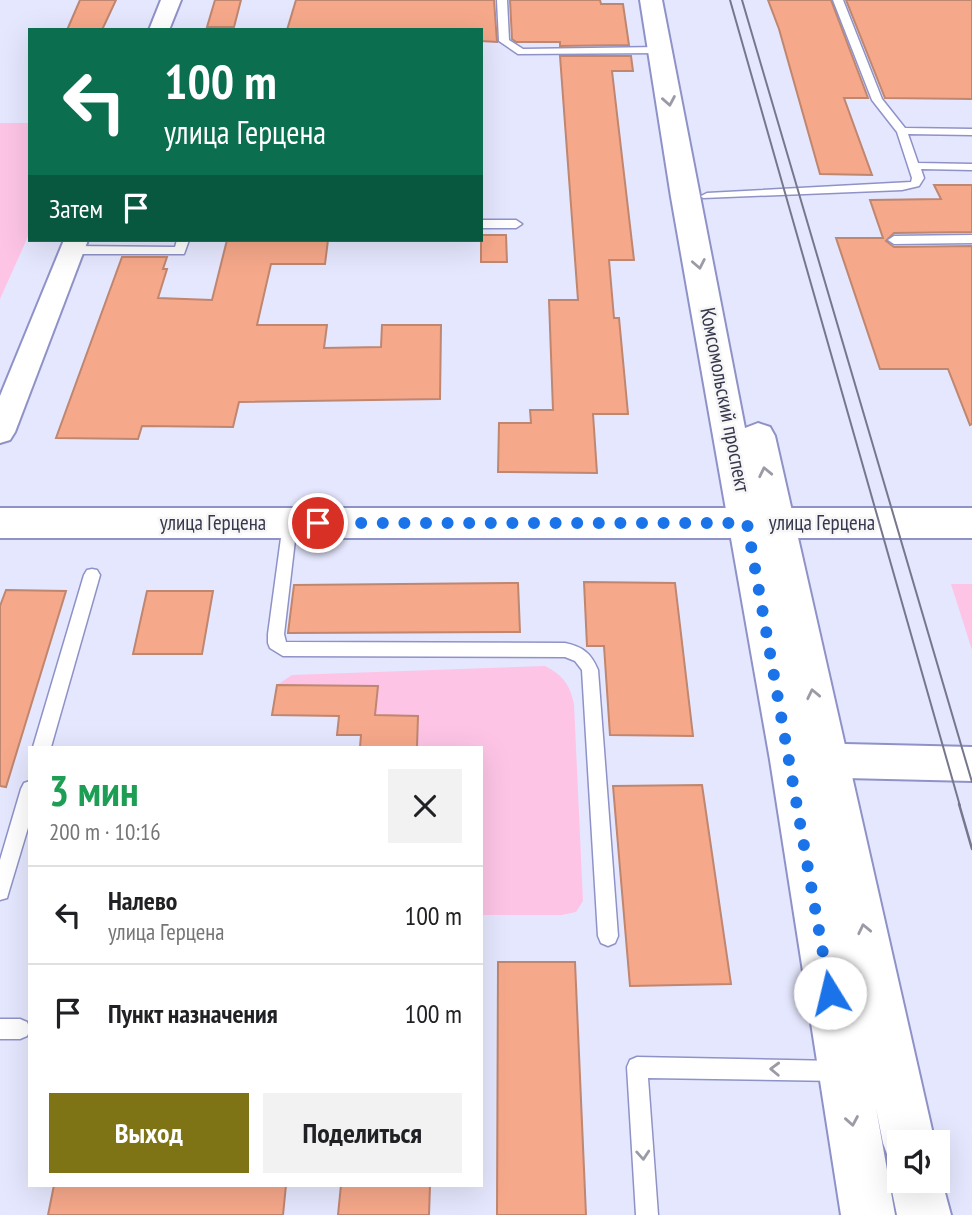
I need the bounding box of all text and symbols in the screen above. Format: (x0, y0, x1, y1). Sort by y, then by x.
text: 100 m (164, 49, 277, 113)
icon: left (49, 56, 140, 147)
one-way arrow (661, 95, 676, 107)
text: улица Герцена (164, 111, 326, 153)
icon: arrive (117, 189, 155, 227)
text: Затем (49, 192, 103, 225)
one-way arrow (690, 258, 705, 270)
street label: Комсомольский проспект (694, 305, 757, 495)
one-way arrow (759, 466, 774, 478)
pin (288, 493, 348, 553)
icon: arrive (299, 504, 337, 542)
street label: улица Герцена (160, 509, 266, 536)
street label: улица Герцена (769, 509, 875, 536)
one-way arrow (807, 689, 822, 701)
text: 3 мин (49, 763, 139, 818)
button: close (388, 769, 462, 843)
text: 200 m · 10:16 (49, 817, 161, 846)
text: Налево (108, 884, 177, 917)
icon: left (49, 896, 87, 934)
text: 100 m (404, 899, 462, 932)
text: улица Герцена (108, 917, 225, 946)
one-way arrow (857, 923, 872, 935)
position arrow (793, 956, 867, 1030)
icon: arrive (49, 994, 87, 1032)
text: Пункт назначения (108, 997, 278, 1030)
text: 100 m (404, 997, 462, 1030)
one-way arrow (770, 1061, 780, 1077)
button: Выход (49, 1093, 249, 1173)
button: Поделиться (263, 1093, 462, 1173)
one-way arrow (844, 1115, 859, 1127)
map controls (887, 1130, 950, 1193)
button: sound (887, 1130, 950, 1193)
one-way arrow (635, 1150, 650, 1161)

